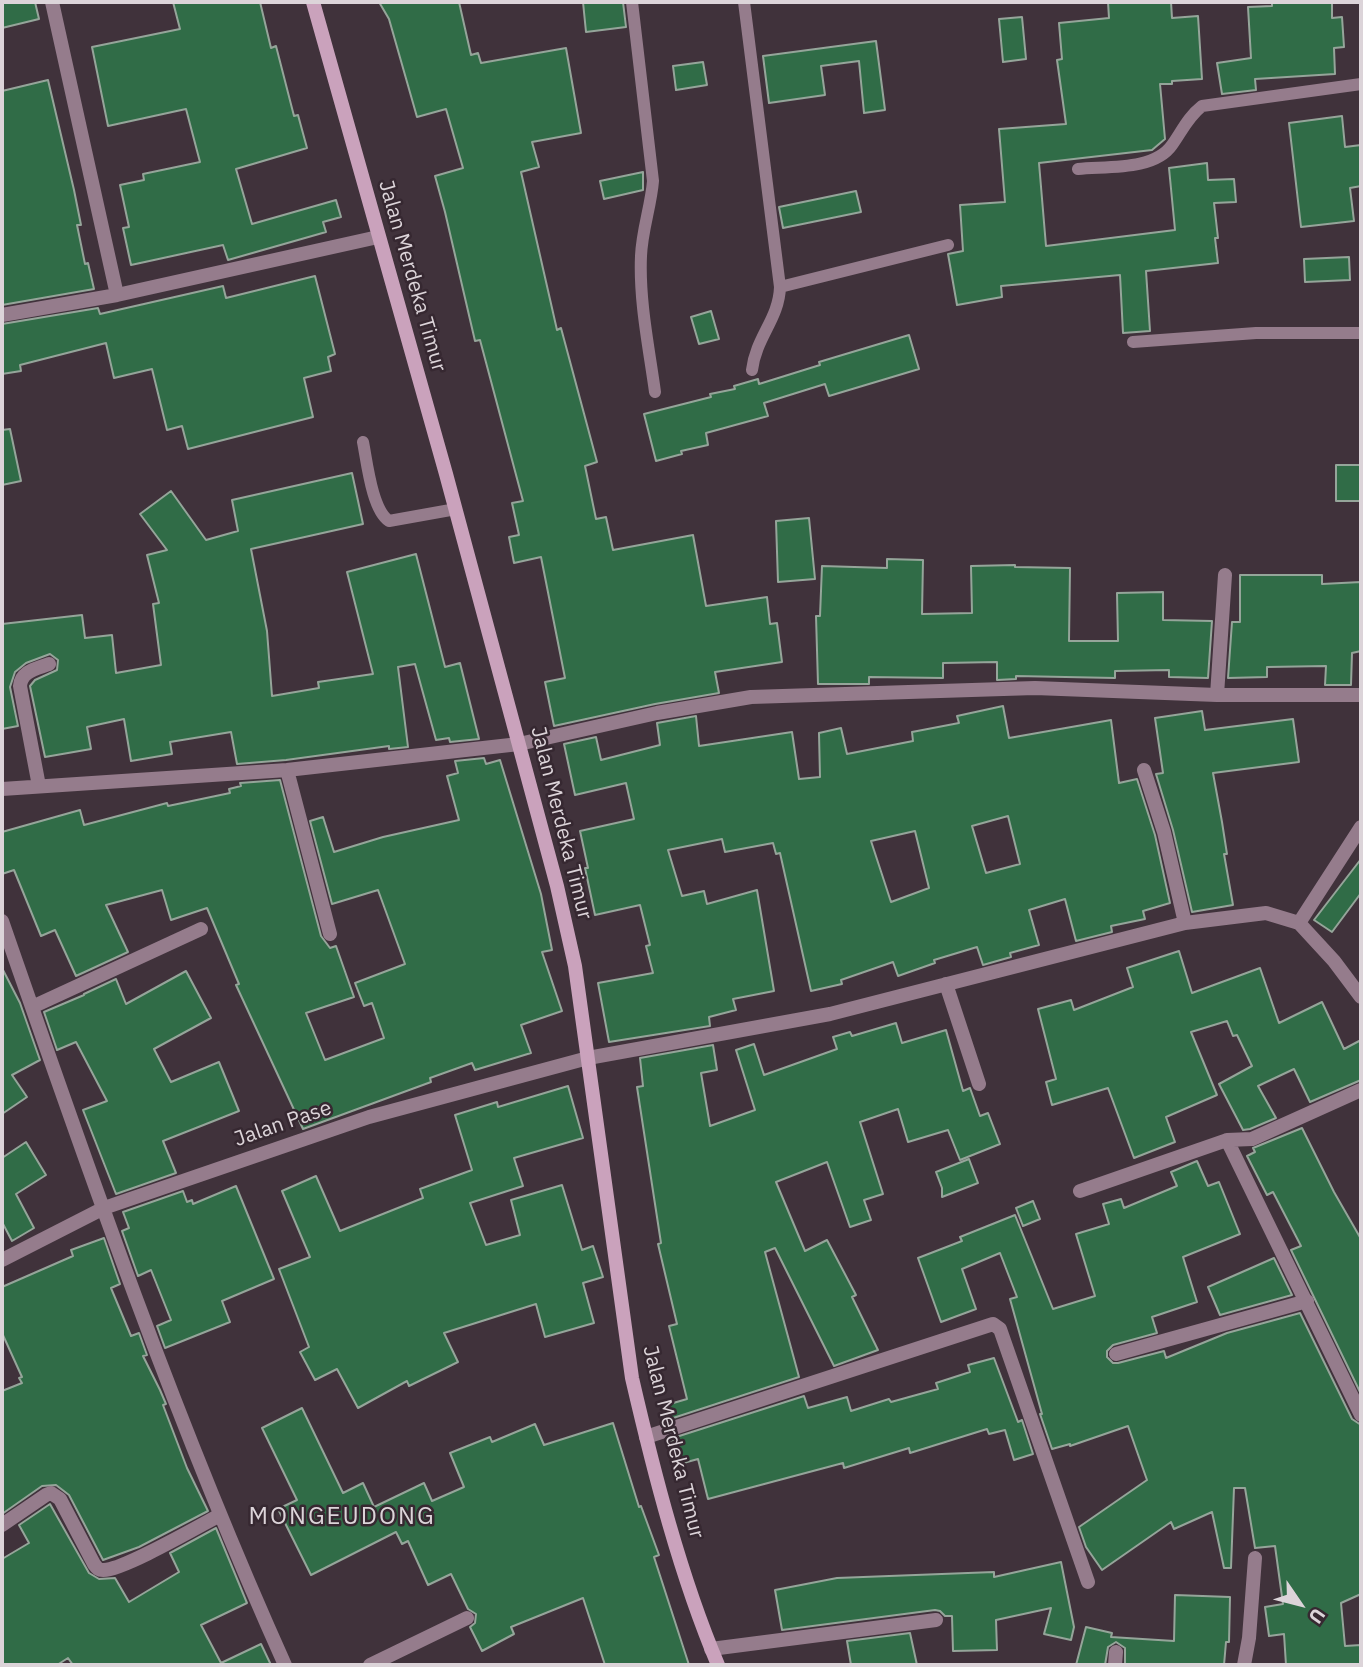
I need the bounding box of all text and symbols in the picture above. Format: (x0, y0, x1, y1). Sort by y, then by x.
street label: Jalan Merdeka Timur (373, 177, 451, 375)
street label: Jalan Merdeka Timur (525, 724, 597, 922)
street label: Jalan Pase (231, 1096, 335, 1152)
street label: Jalan Merdeka Timur (637, 1343, 709, 1541)
district label: MONGEUDONG (250, 1503, 434, 1531)
north arrow (1265, 1569, 1335, 1639)
text: U (1304, 1604, 1331, 1628)

